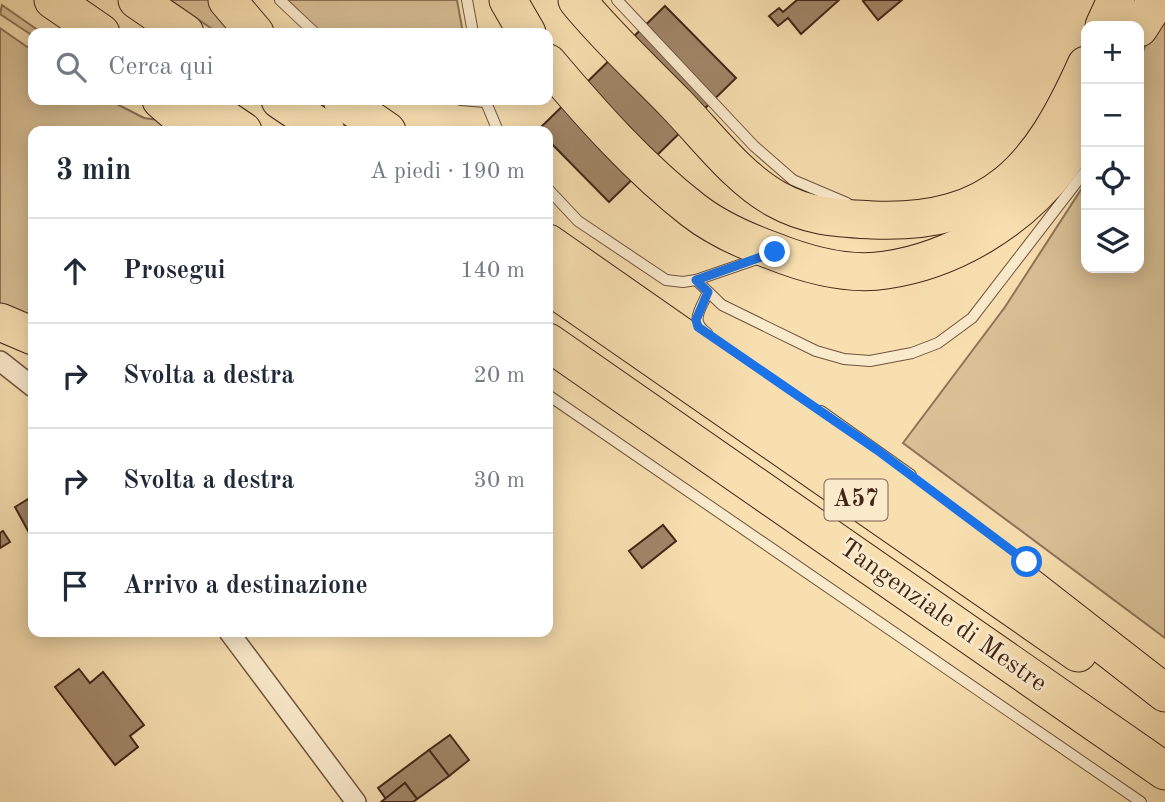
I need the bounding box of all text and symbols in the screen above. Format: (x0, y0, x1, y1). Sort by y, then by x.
map controls (1081, 21, 1144, 273)
button: + (1081, 21, 1144, 84)
search box (28, 28, 553, 105)
icon: search (52, 48, 90, 86)
text: Cerca qui (108, 54, 213, 80)
button: − (1081, 84, 1144, 147)
button: locate (1081, 147, 1144, 210)
text: 3 min (56, 156, 131, 186)
text: A piedi · 190 m (370, 160, 525, 183)
button: layers (1081, 210, 1144, 273)
route end (759, 236, 790, 267)
icon: ahead (56, 252, 94, 290)
text: Prosegui (123, 258, 226, 284)
text: 140 m (460, 259, 525, 282)
icon: right (56, 357, 94, 395)
text: Svolta a destra (123, 363, 294, 389)
text: 20 m (474, 364, 525, 387)
icon: right (56, 462, 94, 500)
text: Svolta a destra (123, 468, 294, 494)
text: 30 m (474, 469, 525, 492)
road number: A57 (824, 480, 888, 520)
street label: Tangenziale di Mestre (835, 535, 1051, 697)
route start (1011, 546, 1042, 577)
icon: arrive (56, 567, 94, 605)
text: Arrivo a destinazione (123, 573, 368, 599)

